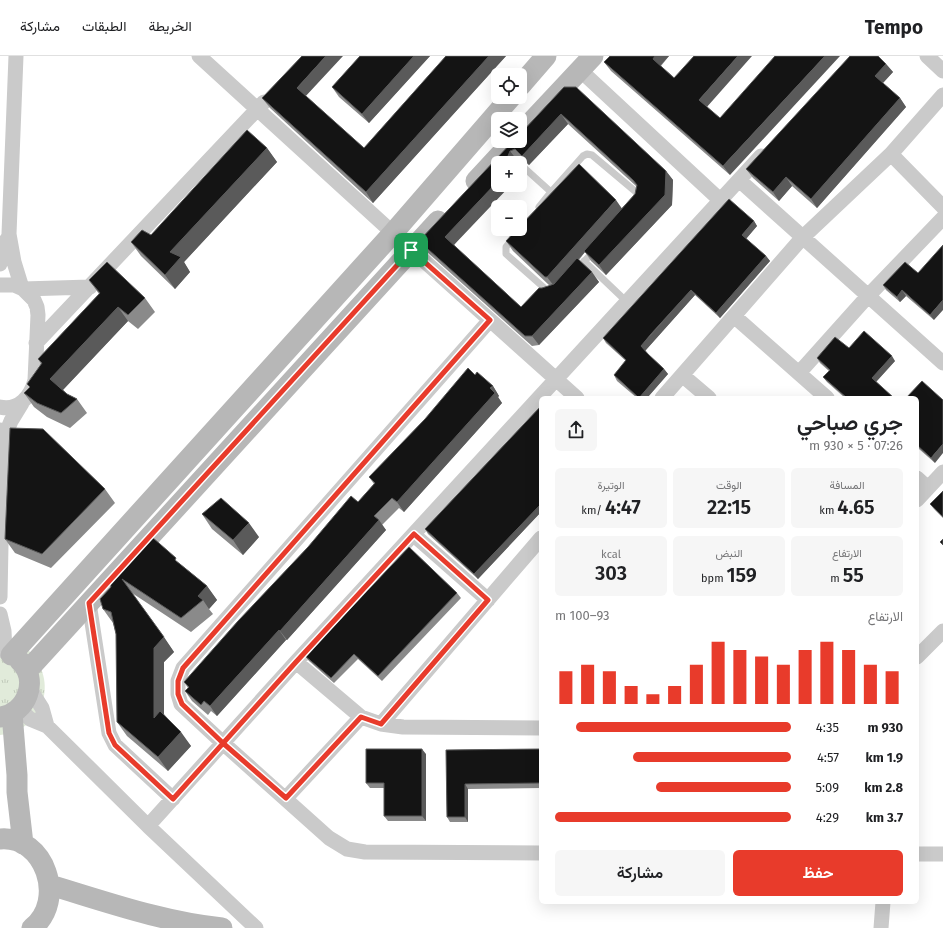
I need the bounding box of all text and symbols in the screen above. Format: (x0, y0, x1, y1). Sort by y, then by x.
text: Tempo (865, 16, 923, 39)
text: مشاركة (20, 18, 60, 35)
text: الطبقات (82, 18, 126, 35)
text: الخريطة (148, 18, 192, 35)
map controls (491, 68, 527, 236)
button: locate (491, 68, 527, 104)
button: layers (491, 112, 527, 148)
button: + (491, 156, 527, 192)
button: − (491, 200, 527, 236)
pin (394, 233, 428, 267)
icon: arrive (400, 239, 422, 261)
button: share (555, 409, 597, 451)
text: جري صباحي (797, 409, 903, 436)
text: 07:26 · 5 × 930 m (809, 438, 903, 453)
text: الوتيرة (598, 479, 624, 492)
text: الوقت (716, 479, 742, 492)
text: المسافة (830, 479, 864, 492)
text: 4:47 (605, 495, 641, 519)
text: 22:15 (707, 495, 751, 519)
text: 4.65 (837, 495, 875, 519)
text: /km (581, 504, 605, 517)
text: km (819, 504, 837, 517)
text: النبض (715, 547, 743, 560)
text: الارتفاع (832, 547, 862, 560)
text: kcal (601, 548, 621, 561)
text: 303 (595, 561, 627, 585)
text: 159 (727, 563, 757, 587)
text: 55 (843, 563, 864, 587)
text: bpm (701, 572, 727, 585)
text: m (830, 572, 843, 585)
text: 93–100 m (555, 608, 610, 623)
text: الارتفاع (868, 609, 903, 624)
text: 4:35 (816, 720, 839, 735)
text: 930 m (868, 720, 903, 735)
text: 4:57 (817, 750, 839, 765)
text: 1.9 km (866, 750, 903, 765)
text: 5:09 (815, 780, 839, 795)
text: 2.8 km (864, 780, 903, 795)
text: 4:29 (816, 810, 839, 825)
text: 3.7 km (866, 810, 903, 825)
button: مشاركة (555, 850, 725, 896)
button: حفظ (733, 850, 903, 896)

